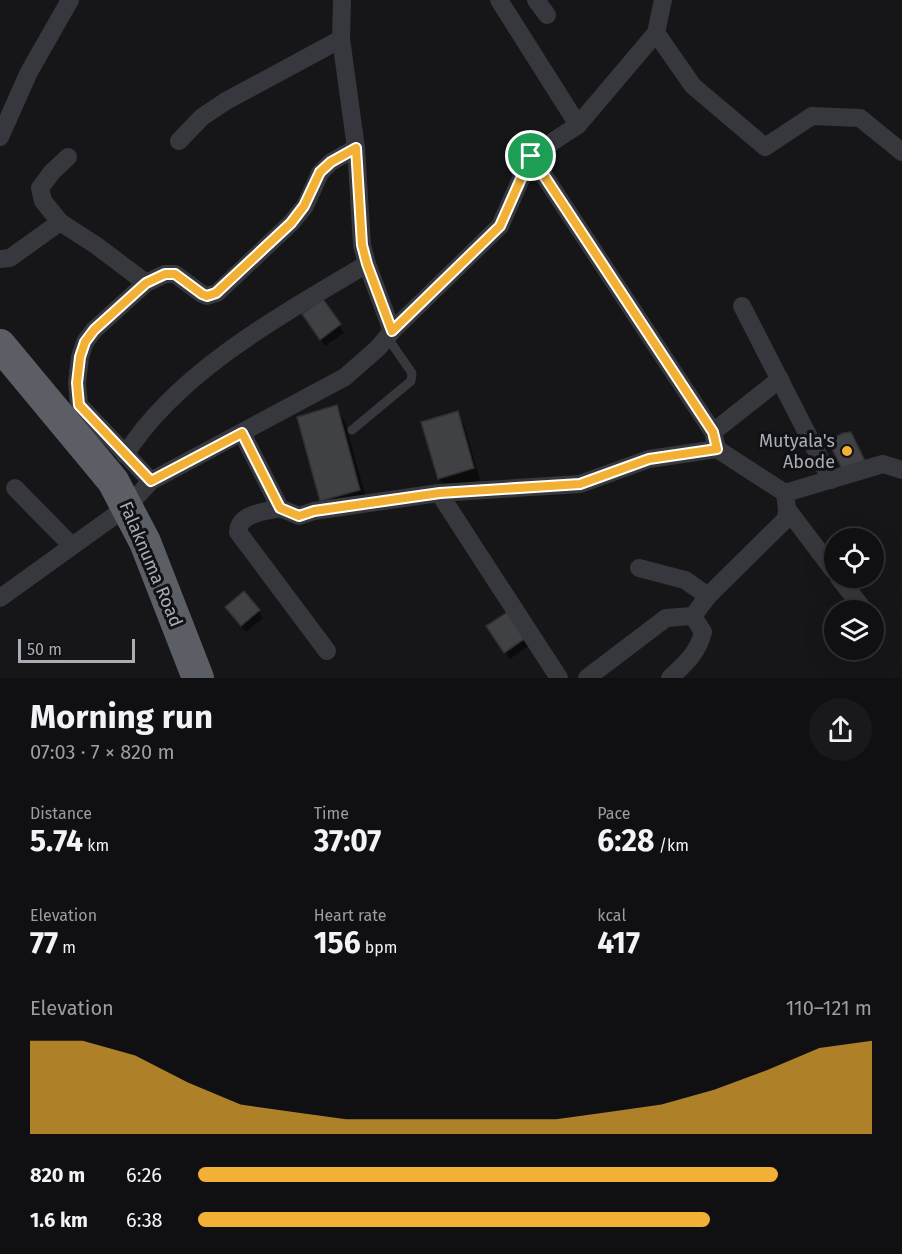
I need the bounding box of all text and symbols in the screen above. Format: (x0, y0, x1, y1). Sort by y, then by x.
pin (505, 130, 556, 181)
icon: arrive (514, 139, 547, 172)
place label: Mutyala's Abode (759, 430, 835, 473)
marker: Mutyala's Abode (840, 444, 854, 458)
street label: Falaknuma Road (115, 498, 187, 630)
map controls (824, 528, 884, 660)
button: locate (824, 528, 884, 588)
button: layers (824, 600, 884, 660)
scale bar (18, 636, 135, 664)
text: 50 m (27, 640, 62, 659)
text: Morning run (30, 697, 213, 737)
button: share (809, 698, 872, 761)
text: 07:03 · 7 × 820 m (30, 740, 175, 764)
text: Distance (30, 804, 92, 823)
text: Time (314, 804, 349, 823)
text: Pace (597, 804, 631, 823)
text: 5.74 (30, 823, 83, 859)
text: 37:07 (314, 823, 381, 859)
text: 6:28 (597, 823, 654, 859)
text: km (83, 836, 109, 855)
text: /km (654, 836, 689, 855)
text: Elevation (30, 906, 97, 925)
text: Heart rate (314, 906, 387, 925)
text: kcal (597, 906, 626, 925)
text: 77 (30, 925, 58, 961)
text: 156 (314, 925, 361, 961)
text: 417 (597, 925, 640, 961)
text: m (58, 938, 76, 957)
text: bpm (361, 938, 398, 957)
text: Elevation (30, 996, 114, 1020)
text: 110–121 m (786, 996, 872, 1020)
text: 820 m (30, 1163, 85, 1187)
text: 6:26 (126, 1163, 162, 1187)
text: 1.6 km (30, 1208, 88, 1232)
text: 6:38 (126, 1208, 163, 1232)

